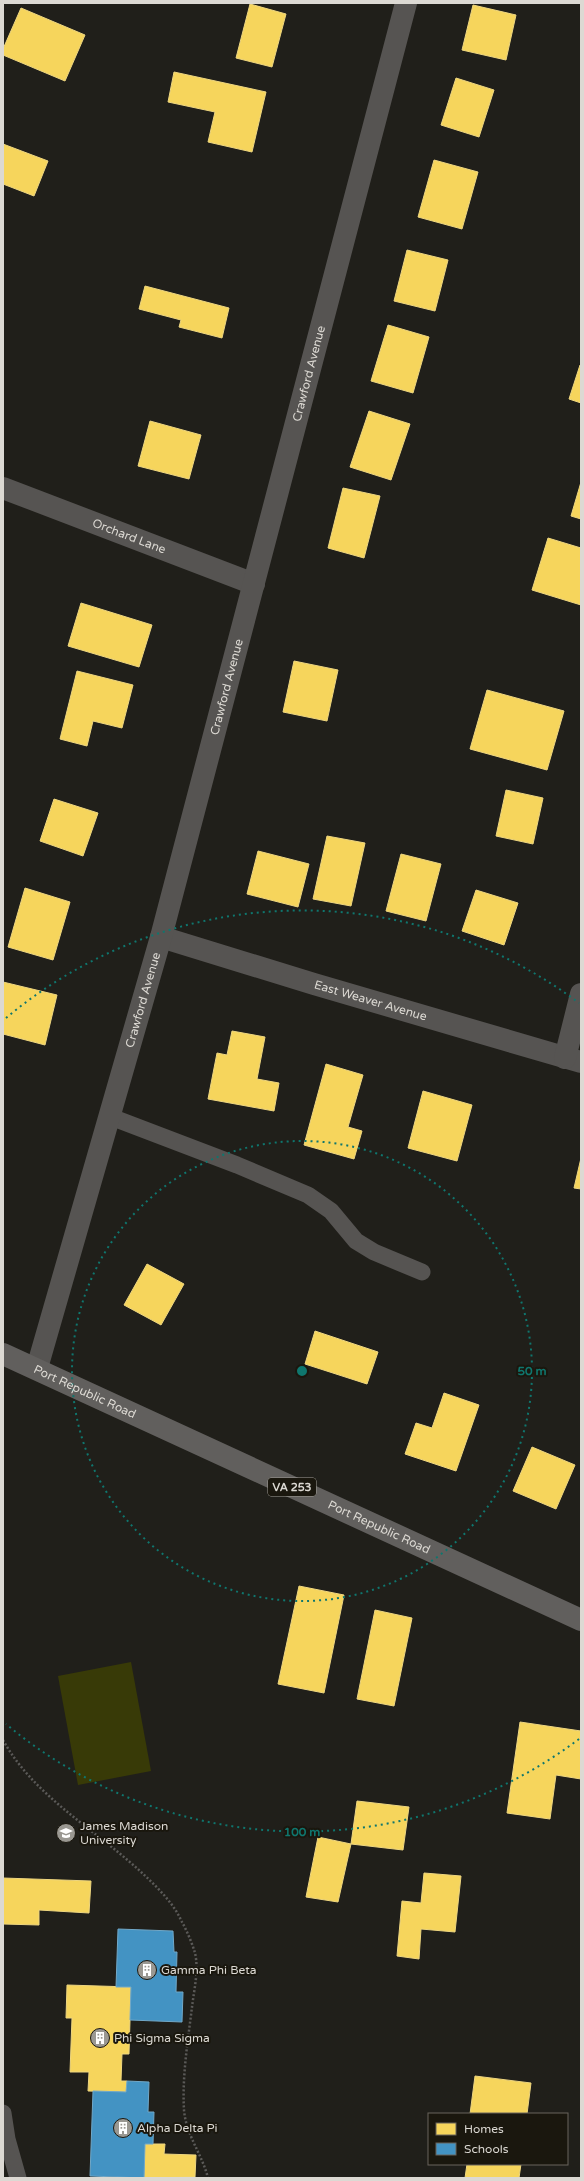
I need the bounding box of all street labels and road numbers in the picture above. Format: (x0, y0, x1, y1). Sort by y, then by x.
street label: Crawford Avenue (290, 324, 328, 423)
street label: Orchard Lane (90, 516, 168, 557)
street label: Crawford Avenue (207, 637, 246, 736)
street label: Crawford Avenue (123, 950, 163, 1049)
street label: East Weaver Avenue (313, 977, 429, 1024)
street label: Port Republic Road (31, 1362, 138, 1421)
road number: VA 253 (268, 1478, 316, 1496)
street label: Port Republic Road (326, 1498, 432, 1557)

